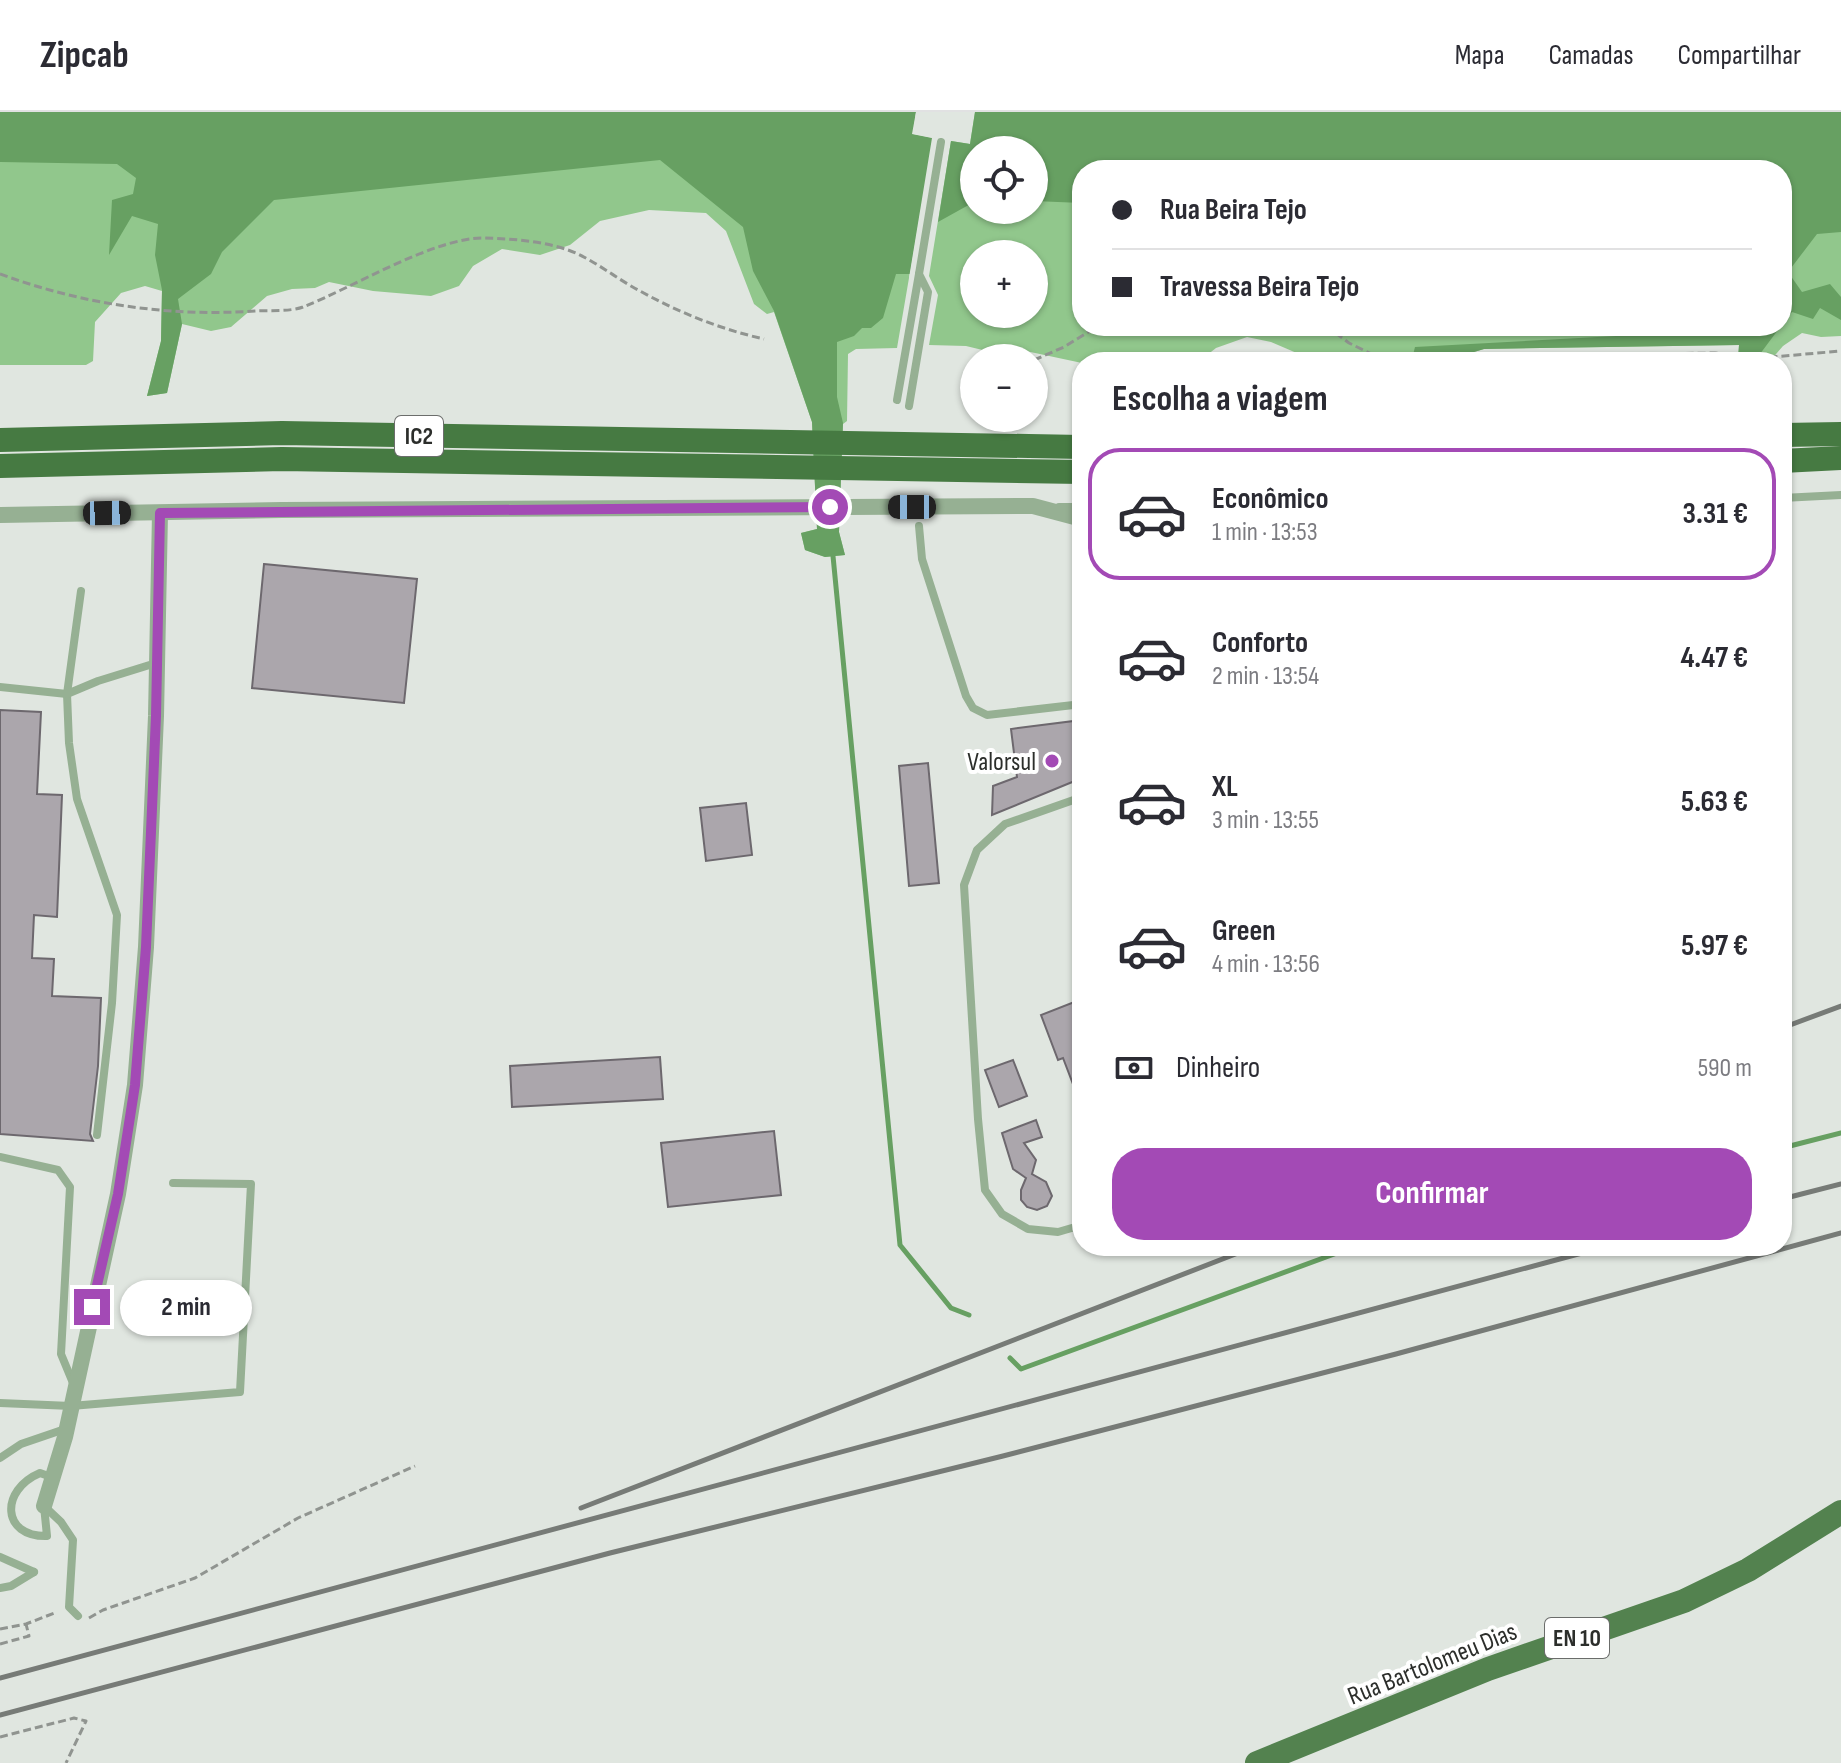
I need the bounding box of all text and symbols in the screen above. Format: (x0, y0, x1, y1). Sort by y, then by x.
text: Zipcab (40, 33, 129, 78)
text: Mapa (1455, 39, 1504, 72)
text: Camadas (1548, 39, 1634, 72)
text: Compartilhar (1678, 39, 1801, 72)
map controls (960, 136, 1048, 432)
button: locate (960, 136, 1048, 224)
text: Rua Beira Tejo (1160, 192, 1307, 228)
button: + (960, 240, 1048, 328)
text: Travessa Beira Tejo (1160, 269, 1359, 305)
button: − (960, 344, 1048, 432)
text: Escolha a viagem (1112, 378, 1328, 421)
road number: IC2 (395, 416, 443, 456)
icon: car (1116, 478, 1188, 550)
text: Econômico (1212, 481, 1329, 517)
route start (812, 489, 848, 525)
car (888, 495, 936, 519)
text: 3.31 € (1683, 496, 1748, 532)
car (83, 501, 131, 525)
text: 1 min · 13:53 (1212, 517, 1318, 548)
icon: car (1116, 622, 1188, 694)
text: Conforto (1212, 625, 1308, 661)
text: 4.47 € (1680, 640, 1748, 676)
text: 2 min · 13:54 (1212, 661, 1319, 692)
place label: Valorsul (967, 747, 1036, 778)
marker: Valorsul (1043, 752, 1061, 770)
icon: car (1116, 766, 1188, 838)
text: XL (1212, 769, 1238, 805)
text: 5.63 € (1681, 784, 1748, 820)
text: 3 min · 13:55 (1212, 805, 1319, 836)
icon: car (1116, 910, 1188, 982)
text: Green (1212, 913, 1276, 949)
text: 5.97 € (1681, 928, 1748, 964)
text: 4 min · 13:56 (1212, 949, 1320, 980)
icon: cash (1112, 1046, 1156, 1090)
text: Dinheiro (1176, 1050, 1260, 1086)
text: 590 m (1698, 1053, 1752, 1084)
button: Confirmar (1112, 1148, 1752, 1240)
callout: 2 min (120, 1279, 252, 1335)
route end (74, 1289, 110, 1325)
text: 2 min (161, 1292, 211, 1323)
street label: Rua Bartolomeu Dias (1343, 1616, 1522, 1712)
road number: EN 10 (1545, 1618, 1609, 1658)

